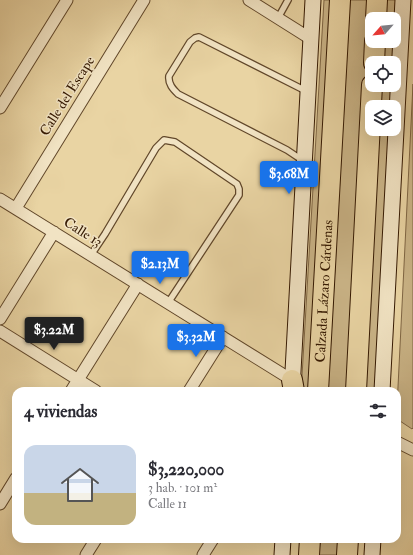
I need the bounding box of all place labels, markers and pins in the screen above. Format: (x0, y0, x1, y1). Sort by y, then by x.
pin: $3.68M (256, 161, 322, 195)
pin: $2.13M (127, 251, 193, 285)
pin: $3.22M (21, 317, 87, 351)
pin: $3.32M (163, 324, 229, 358)

